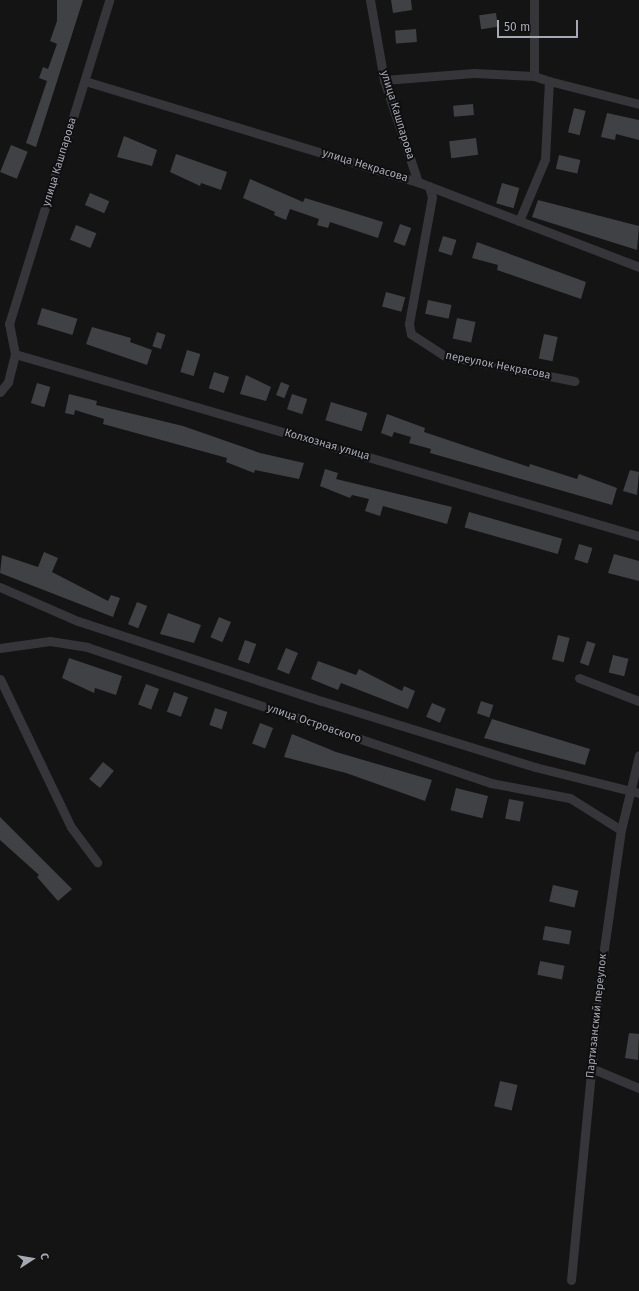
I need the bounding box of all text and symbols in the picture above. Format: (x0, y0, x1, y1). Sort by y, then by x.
scale bar (499, 12, 580, 38)
text: 50 m (504, 20, 530, 34)
street label: улица Кашпарова (377, 69, 417, 161)
street label: улица Кашпарова (40, 116, 80, 208)
street label: улица Некрасова (321, 147, 409, 185)
street label: переулок Некрасова (444, 349, 552, 383)
street label: Колхозная улица (283, 427, 371, 463)
street label: улица Островского (265, 702, 363, 746)
street label: Партизанский переулок (584, 953, 610, 1079)
north arrow (12, 1239, 52, 1279)
text: С (37, 1252, 51, 1261)

